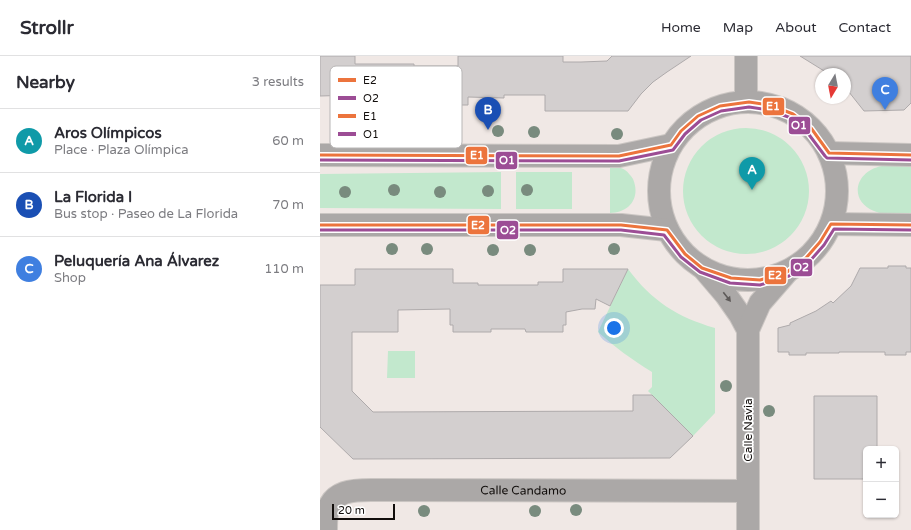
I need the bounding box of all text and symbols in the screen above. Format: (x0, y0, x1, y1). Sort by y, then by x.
text: Strollr (20, 17, 74, 39)
text: Home (661, 19, 701, 36)
text: Map (723, 19, 753, 36)
text: About (775, 19, 817, 36)
text: Contact (839, 19, 891, 36)
legend (330, 66, 462, 148)
north arrow (815, 68, 851, 104)
text: Nearby (16, 72, 75, 93)
text: 3 results (252, 74, 304, 90)
text: E2 (363, 74, 377, 87)
pin: C (872, 77, 898, 110)
text: O2 (363, 92, 379, 105)
pin: B (475, 97, 501, 130)
line badge: E1 (762, 97, 785, 116)
text: E1 (766, 100, 780, 113)
text: E1 (363, 110, 377, 123)
line badge: O1 (788, 116, 811, 135)
text: O1 (791, 119, 807, 132)
text: Aros Olímpicos (54, 124, 162, 142)
text: O1 (363, 128, 379, 141)
text: A (24, 133, 34, 149)
text: 60 m (272, 133, 304, 149)
text: Place · Plaza Olímpica (54, 142, 188, 158)
line badge: E1 (465, 146, 488, 165)
text: E1 (470, 149, 484, 162)
line badge: O1 (495, 151, 518, 170)
text: O1 (499, 154, 515, 167)
pin: A (739, 157, 765, 190)
text: La Florida I (54, 188, 132, 206)
text: B (24, 197, 34, 213)
text: 70 m (272, 197, 304, 213)
text: Bus stop · Paseo de La Florida (54, 206, 238, 222)
line badge: E2 (467, 215, 490, 235)
text: E2 (471, 219, 485, 232)
line badge: O2 (496, 220, 519, 240)
text: O2 (500, 224, 516, 237)
text: Peluquería Ana Álvarez (54, 252, 219, 270)
line badge: O2 (790, 258, 813, 277)
text: C (24, 261, 34, 277)
text: 110 m (264, 261, 304, 277)
text: O2 (793, 261, 809, 274)
line badge: E2 (764, 266, 787, 285)
text: E2 (768, 269, 782, 282)
text: Shop (54, 270, 86, 286)
one-way arrow (723, 292, 732, 303)
your location (604, 318, 624, 338)
street label: Calle Navia (741, 398, 755, 462)
map controls (863, 446, 899, 518)
button: + (863, 446, 899, 482)
button: − (863, 482, 899, 518)
street label: Calle Candamo (480, 483, 566, 498)
scale bar (332, 502, 395, 521)
text: 20 m (338, 504, 365, 517)

